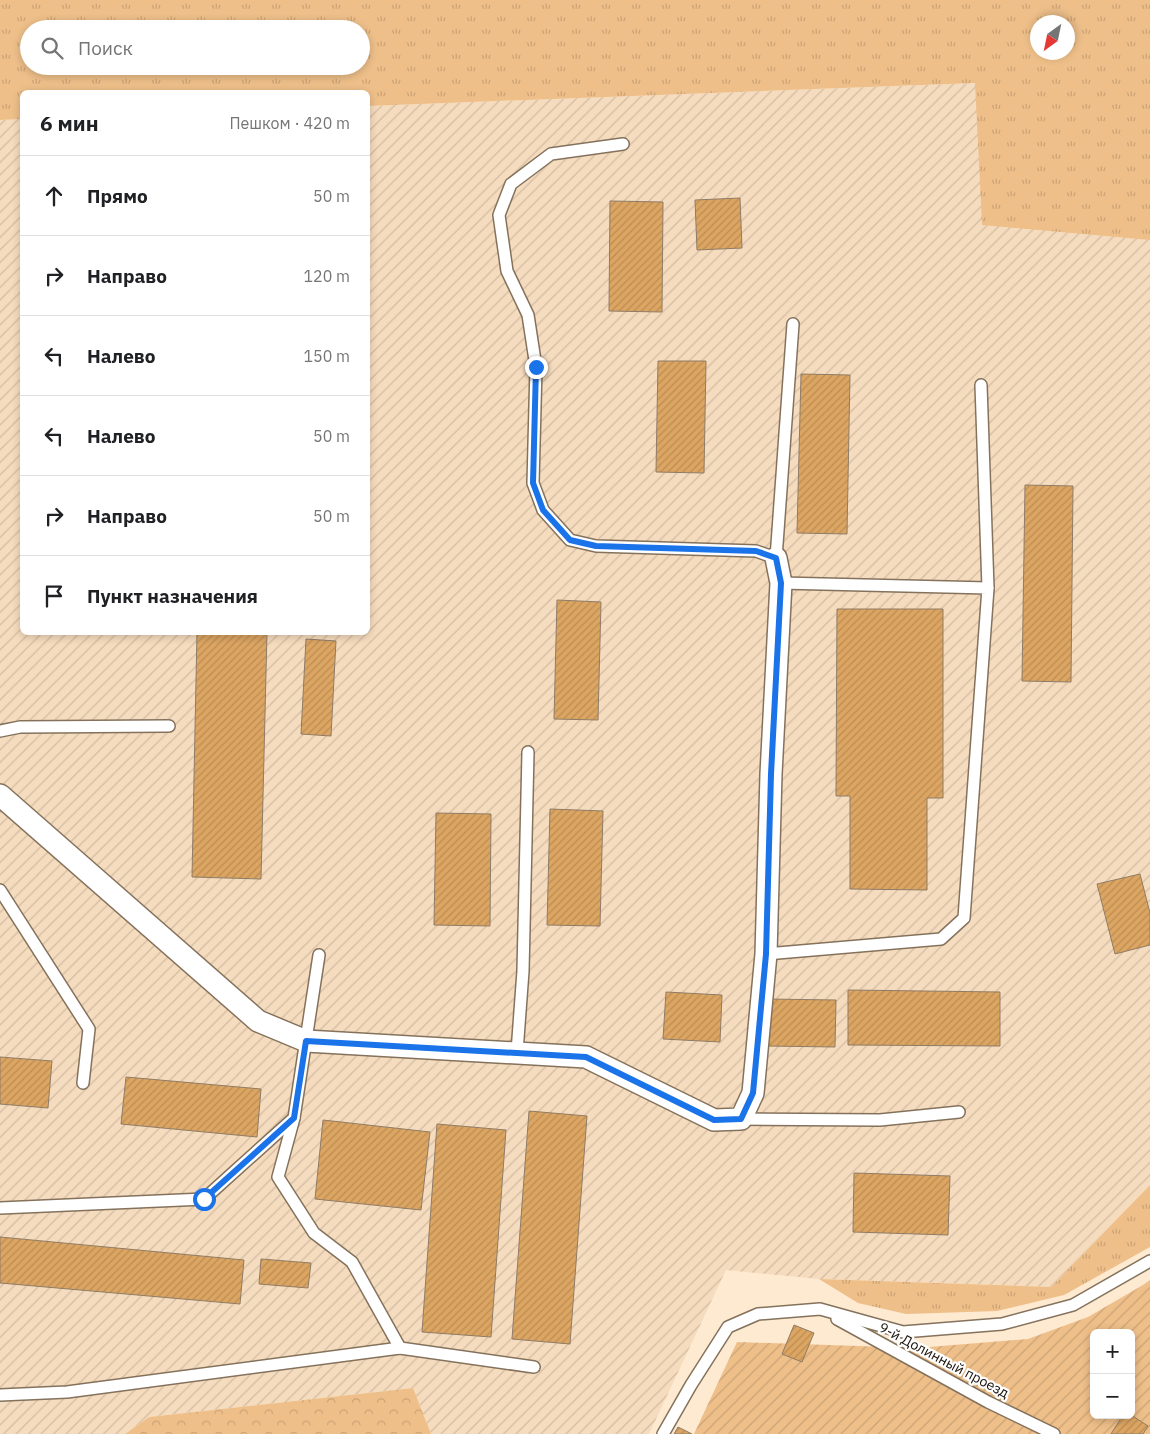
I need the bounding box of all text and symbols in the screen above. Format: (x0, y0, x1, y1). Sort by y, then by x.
north arrow (1030, 15, 1075, 60)
search box (20, 20, 370, 75)
icon: search (38, 34, 66, 62)
text: Поиск (78, 36, 133, 60)
text: 6 мин (40, 109, 99, 137)
text: Пешком · 420 m (229, 113, 350, 133)
icon: ahead (40, 182, 68, 210)
text: Прямо (87, 184, 148, 208)
text: 50 m (313, 186, 350, 206)
icon: right (40, 262, 68, 290)
text: Направо (87, 264, 167, 288)
text: 120 m (303, 266, 350, 286)
icon: left (40, 342, 68, 370)
text: Налево (87, 344, 156, 368)
text: 150 m (303, 346, 350, 366)
route end (525, 356, 548, 379)
icon: left (40, 422, 68, 450)
text: Налево (87, 424, 156, 448)
text: 50 m (313, 426, 350, 446)
icon: right (40, 502, 68, 530)
text: Направо (87, 504, 167, 528)
text: 50 m (313, 506, 350, 526)
icon: arrive (40, 582, 68, 610)
text: Пункт назначения (87, 584, 258, 608)
route start (193, 1188, 216, 1211)
street label: 9-й Долинный проезд (876, 1318, 1012, 1402)
map controls (1090, 1329, 1135, 1419)
button: + (1090, 1329, 1135, 1374)
button: − (1090, 1374, 1135, 1419)

